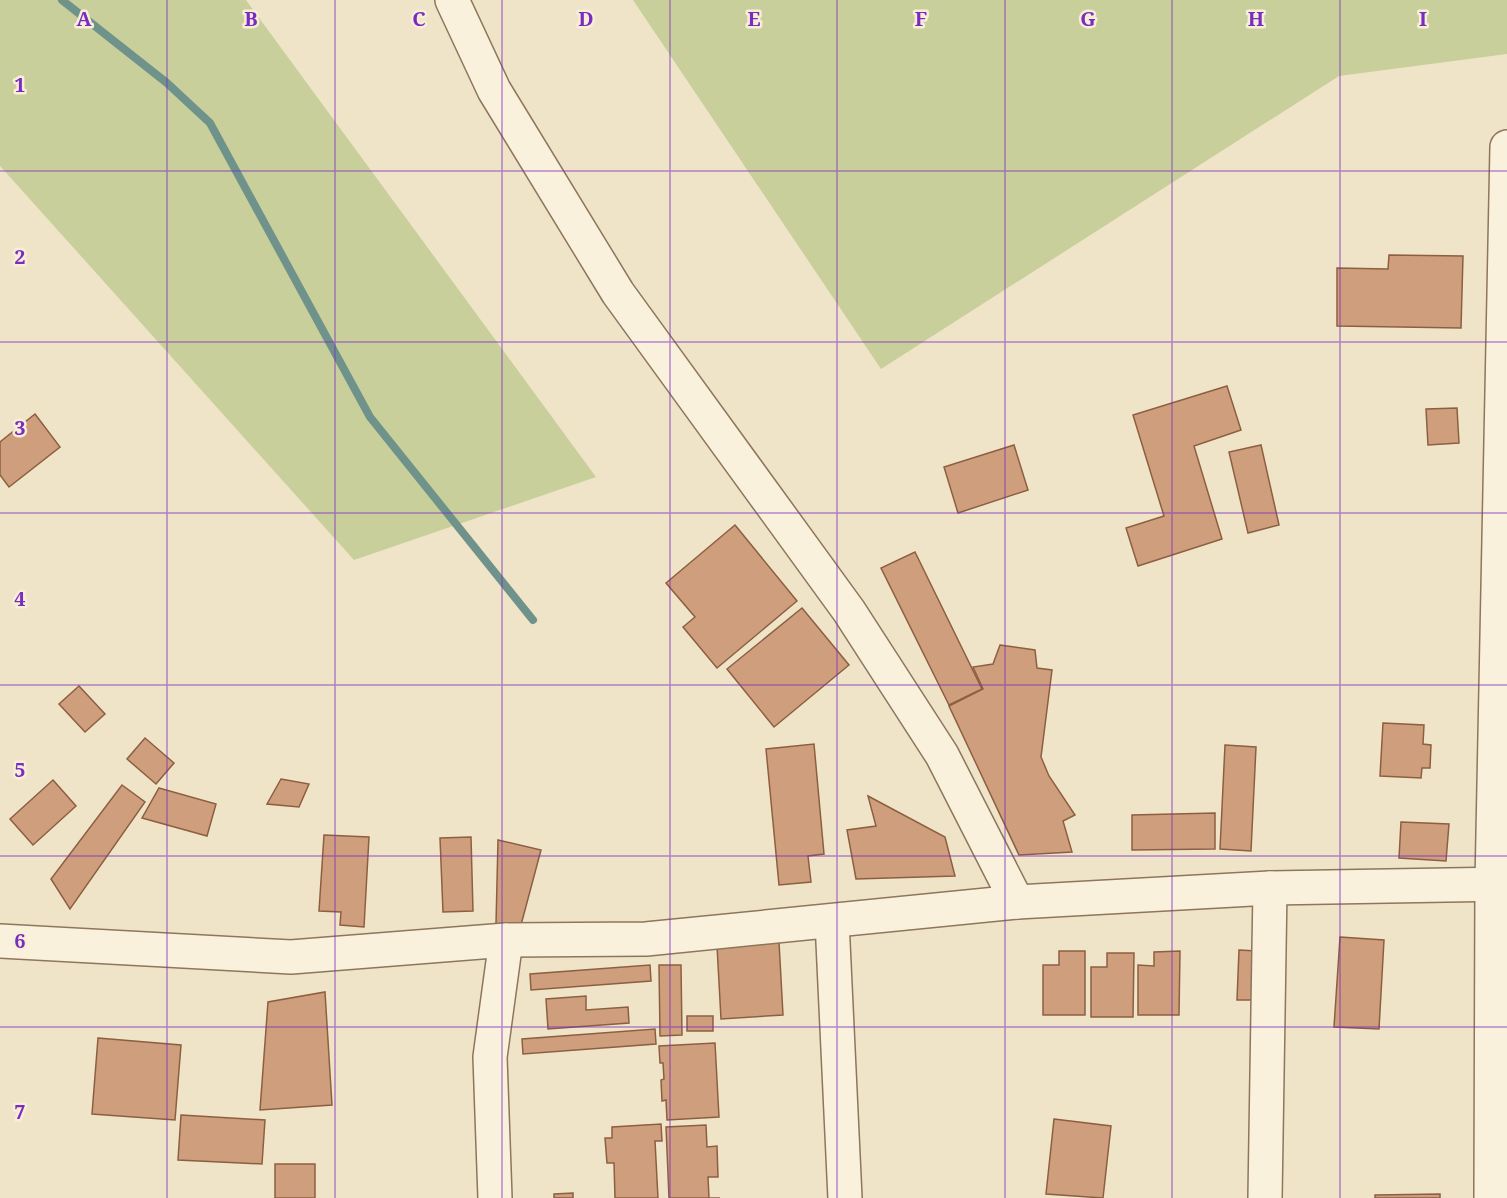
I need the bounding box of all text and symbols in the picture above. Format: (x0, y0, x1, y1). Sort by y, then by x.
text: A (76, 5, 92, 32)
text: B (244, 5, 258, 32)
text: C (412, 5, 426, 32)
text: D (578, 5, 594, 32)
text: E (747, 5, 761, 32)
text: F (915, 5, 927, 32)
text: G (1080, 5, 1096, 32)
text: H (1248, 5, 1264, 32)
text: I (1419, 5, 1427, 32)
text: 1 (14, 71, 26, 98)
text: 2 (14, 243, 26, 270)
text: 3 (14, 414, 26, 441)
text: 4 (14, 585, 26, 612)
text: 5 (14, 756, 26, 783)
text: 6 (14, 927, 26, 954)
text: 7 (14, 1098, 26, 1125)

